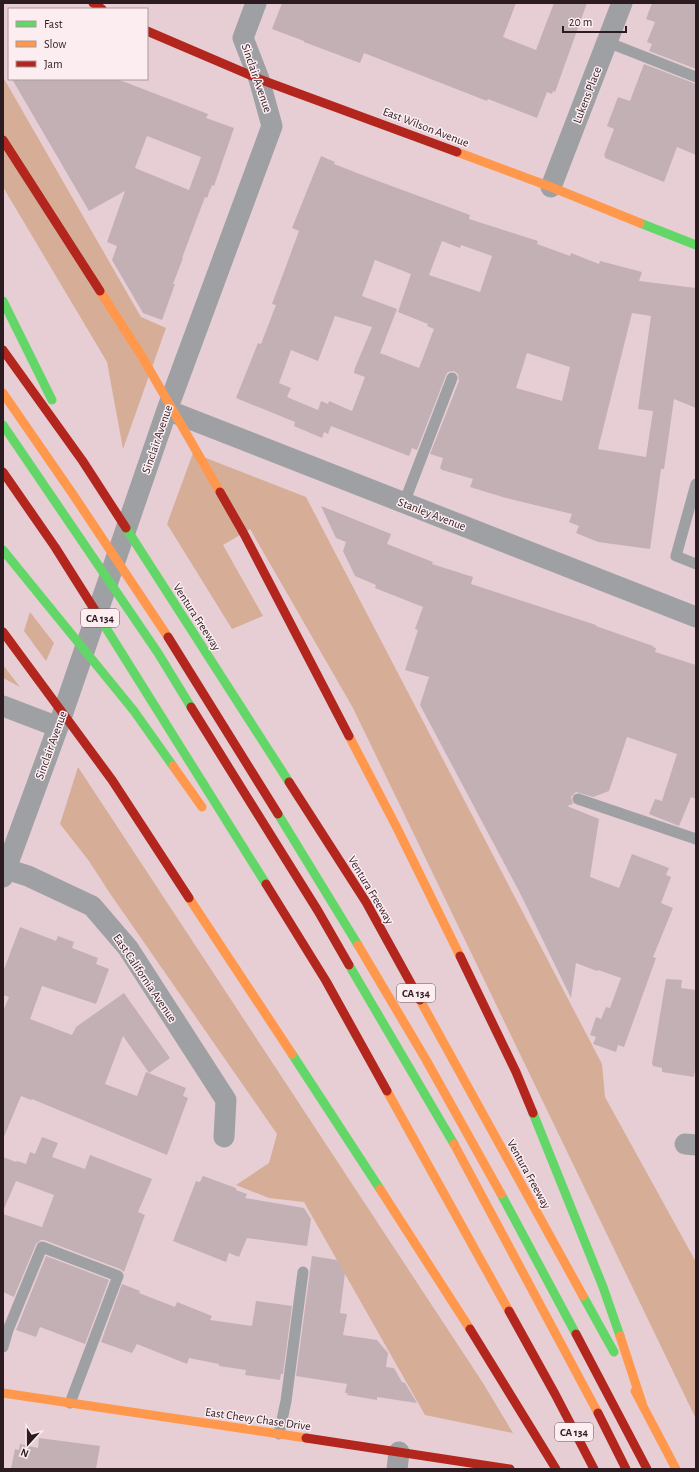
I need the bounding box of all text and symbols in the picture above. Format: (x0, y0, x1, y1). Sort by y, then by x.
legend (8, 8, 148, 80)
scale bar (563, 8, 626, 34)
text: 20 m (569, 16, 592, 28)
text: Fast (44, 18, 63, 30)
text: Slow (44, 38, 66, 50)
street label: Sinclair Avenue (240, 42, 274, 114)
text: Jam (44, 58, 63, 70)
street label: Lukens Place (571, 65, 603, 125)
street label: East Wilson Avenue (381, 105, 471, 149)
street label: Sinclair Avenue (140, 403, 174, 475)
street label: Stanley Avenue (396, 496, 468, 533)
street label: Ventura Freeway (170, 581, 223, 653)
road number: CA 134 (81, 609, 119, 627)
street label: Sinclair Avenue (33, 709, 69, 781)
street label: Ventura Freeway (345, 854, 396, 927)
street label: East California Avenue (111, 932, 179, 1024)
road number: CA 134 (397, 984, 435, 1002)
street label: Ventura Freeway (504, 1137, 553, 1211)
street label: East Chevy Chase Drive (204, 1406, 312, 1433)
road number: CA 134 (555, 1423, 593, 1441)
north arrow (8, 1424, 48, 1464)
text: N (19, 1446, 30, 1459)

